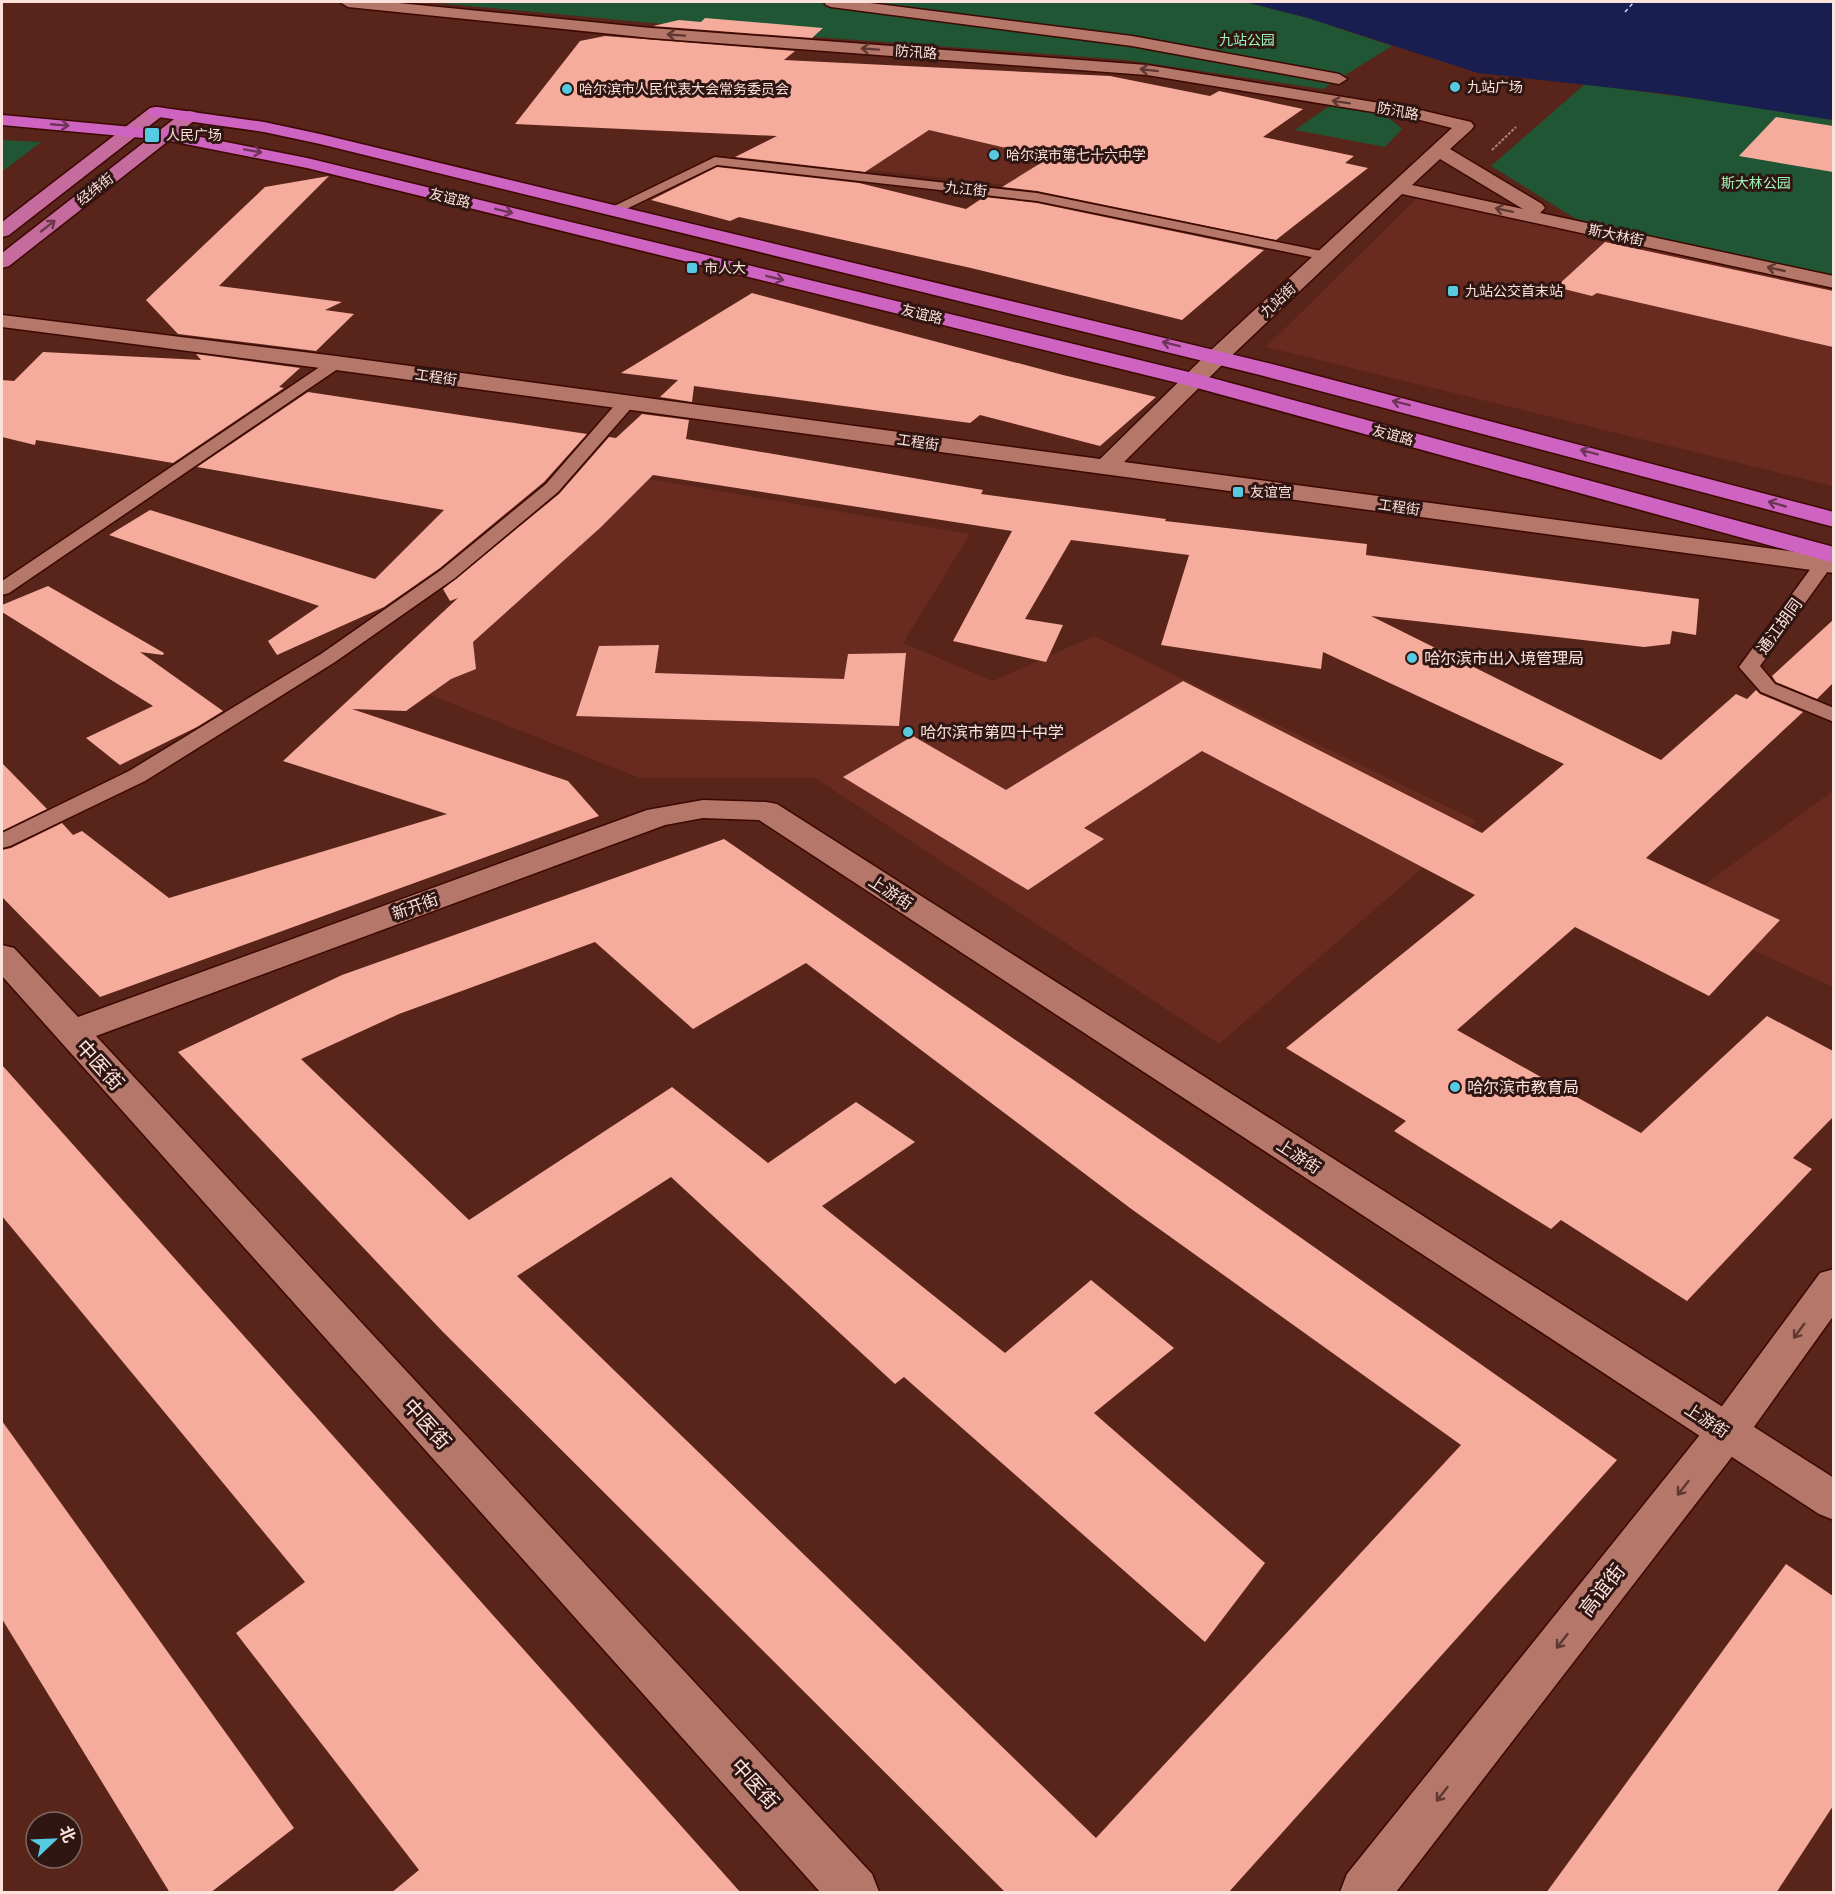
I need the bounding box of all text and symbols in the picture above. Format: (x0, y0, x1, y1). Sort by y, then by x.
one-way arrow (667, 29, 686, 40)
park label: 九站公园 (1219, 32, 1275, 48)
one-way arrow (861, 43, 881, 54)
street label: 防汛路 (894, 43, 938, 61)
one-way arrow (1139, 65, 1159, 76)
place label: 九站广场 (1467, 79, 1523, 95)
marker: 九站广场 (1448, 80, 1462, 94)
place label: 哈尔滨市人民代表大会常务委员会 (579, 81, 789, 97)
marker: 哈尔滨市人民代表大会常务委员会 (560, 82, 574, 96)
one-way arrow (1332, 96, 1351, 107)
street label: 防汛路 (1376, 99, 1420, 123)
one-way arrow (49, 120, 69, 131)
marker: 人民广场 (143, 126, 161, 144)
place label: 人民广场 (166, 127, 222, 143)
one-way arrow (243, 146, 262, 157)
place label: 哈尔滨市第七十六中学 (1006, 147, 1146, 163)
marker: 哈尔滨市第七十六中学 (987, 148, 1001, 162)
street label: 经纬街 (74, 170, 116, 208)
park label: 斯大林公园 (1721, 175, 1791, 191)
street label: 九江街 (944, 179, 988, 199)
street label: 友谊路 (428, 185, 472, 211)
one-way arrow (1494, 204, 1513, 216)
one-way arrow (494, 206, 513, 217)
one-way arrow (39, 219, 55, 232)
street label: 斯大林街 (1587, 221, 1645, 249)
place label: 市人大 (704, 260, 746, 276)
marker: 市人大 (685, 261, 699, 275)
one-way arrow (1767, 263, 1787, 274)
one-way arrow (765, 272, 784, 284)
street label: 九站街 (1257, 280, 1299, 320)
place label: 九站公交首末站 (1465, 283, 1563, 299)
marker: 九站公交首末站 (1446, 284, 1460, 298)
street label: 友谊路 (900, 301, 944, 327)
one-way arrow (1162, 338, 1181, 350)
street label: 工程街 (414, 366, 458, 388)
one-way arrow (1391, 396, 1410, 408)
street label: 友谊路 (1371, 422, 1415, 448)
street label: 工程街 (896, 431, 940, 453)
one-way arrow (1580, 445, 1599, 457)
place label: 友谊宫 (1250, 484, 1292, 500)
marker: 友谊宫 (1231, 485, 1245, 499)
street label: 工程街 (1377, 496, 1421, 518)
one-way arrow (1768, 498, 1787, 510)
street label: 通江胡同 (1753, 595, 1805, 657)
place label: 哈尔滨市出入境管理局 (1424, 649, 1584, 667)
marker: 哈尔滨市出入境管理局 (1405, 651, 1419, 665)
place label: 哈尔滨市第四十中学 (920, 723, 1064, 741)
marker: 哈尔滨市第四十中学 (901, 725, 915, 739)
street label: 上游街 (866, 871, 916, 913)
street label: 新开街 (389, 889, 441, 923)
street label: 中医街 (72, 1035, 129, 1095)
place label: 哈尔滨市教育局 (1467, 1078, 1579, 1096)
marker: 哈尔滨市教育局 (1448, 1080, 1462, 1094)
street label: 上游街 (1274, 1135, 1324, 1177)
one-way arrow (1793, 1323, 1805, 1339)
street label: 中医街 (399, 1394, 456, 1454)
street label: 上游街 (1682, 1399, 1732, 1441)
one-way arrow (1676, 1479, 1689, 1495)
street label: 高谊街 (1574, 1559, 1629, 1620)
one-way arrow (1556, 1633, 1569, 1649)
street label: 中医街 (727, 1754, 784, 1814)
one-way arrow (1435, 1786, 1448, 1802)
north arrow (24, 1810, 84, 1870)
text: 北 (56, 1823, 79, 1845)

